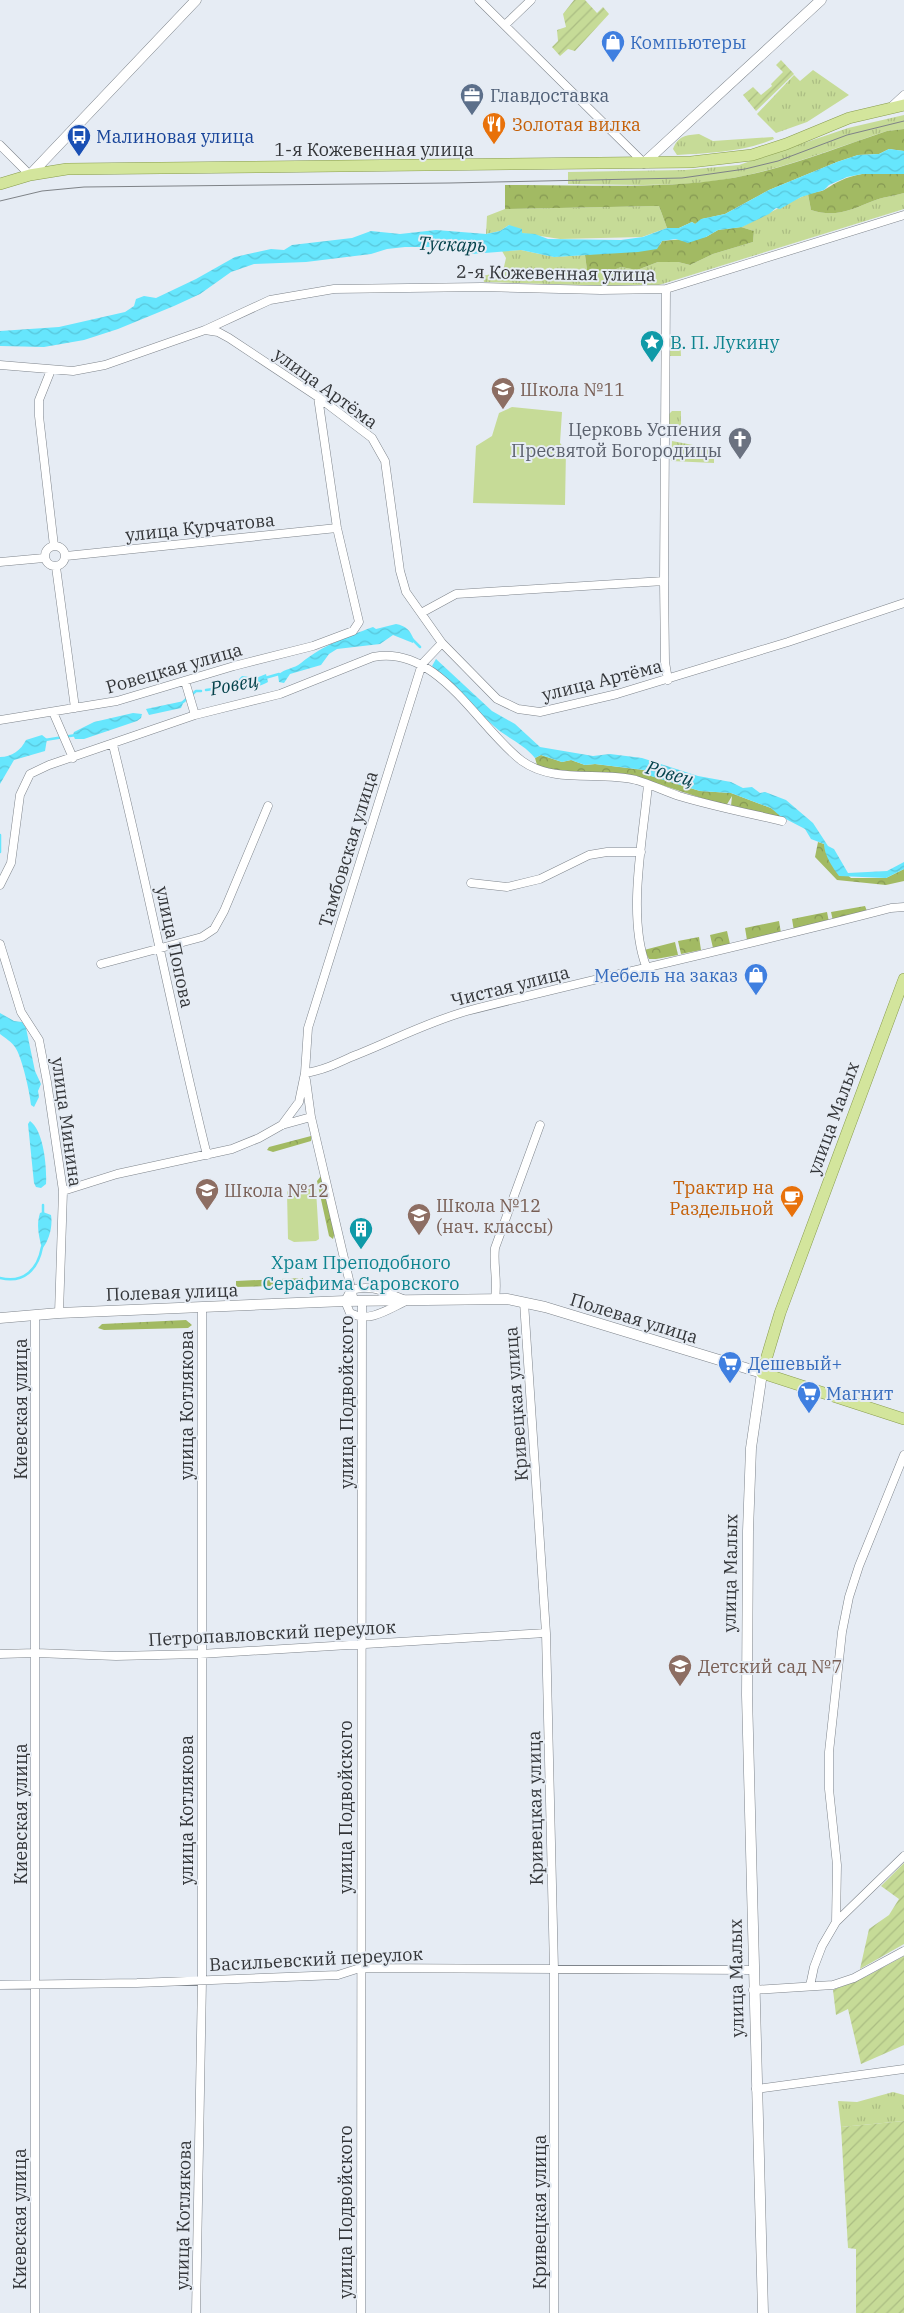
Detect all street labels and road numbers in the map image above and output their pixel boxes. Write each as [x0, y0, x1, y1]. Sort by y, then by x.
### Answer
street label: 1-я Кожевенная улица [274, 138, 474, 161]
street label: 2-я Кожевенная улица [456, 260, 656, 286]
street label: улица Артёма [269, 343, 383, 434]
street label: улица Курчатова [124, 508, 276, 546]
street label: Ровецкая улица [103, 638, 245, 698]
street label: улица Артёма [539, 654, 665, 706]
street label: Тамбовская улица [313, 768, 383, 930]
street label: улица Попова [151, 884, 199, 1010]
street label: Чистая улица [448, 960, 572, 1012]
street label: улица Минина [47, 1056, 87, 1188]
street label: улица Малых [802, 1058, 864, 1178]
street label: Полевая улица [105, 1278, 239, 1306]
street label: Полевая улица [567, 1288, 701, 1348]
street label: улица Подвойского [335, 1315, 358, 1489]
street label: Кривецкая улица [499, 1326, 533, 1482]
street label: улица Котлякова [175, 1330, 198, 1480]
street label: Киевская улица [9, 1338, 32, 1480]
street label: улица Малых [717, 1513, 743, 1633]
street label: Петропавловский переулок [148, 1615, 397, 1651]
street label: улица Подвойского [334, 1720, 357, 1894]
street label: Кривецкая улица [522, 1730, 548, 1886]
street label: улица Котлякова [175, 1735, 198, 1885]
street label: Киевская улица [9, 1743, 32, 1885]
street label: улица Малых [723, 1918, 749, 2038]
street label: Васильевский переулок [209, 1942, 424, 1976]
street label: улица Подвойского [334, 2125, 357, 2299]
street label: Кривецкая улица [528, 2134, 551, 2289]
street label: улица Котлякова [170, 2140, 196, 2290]
street label: Киевская улица [8, 2148, 31, 2290]

